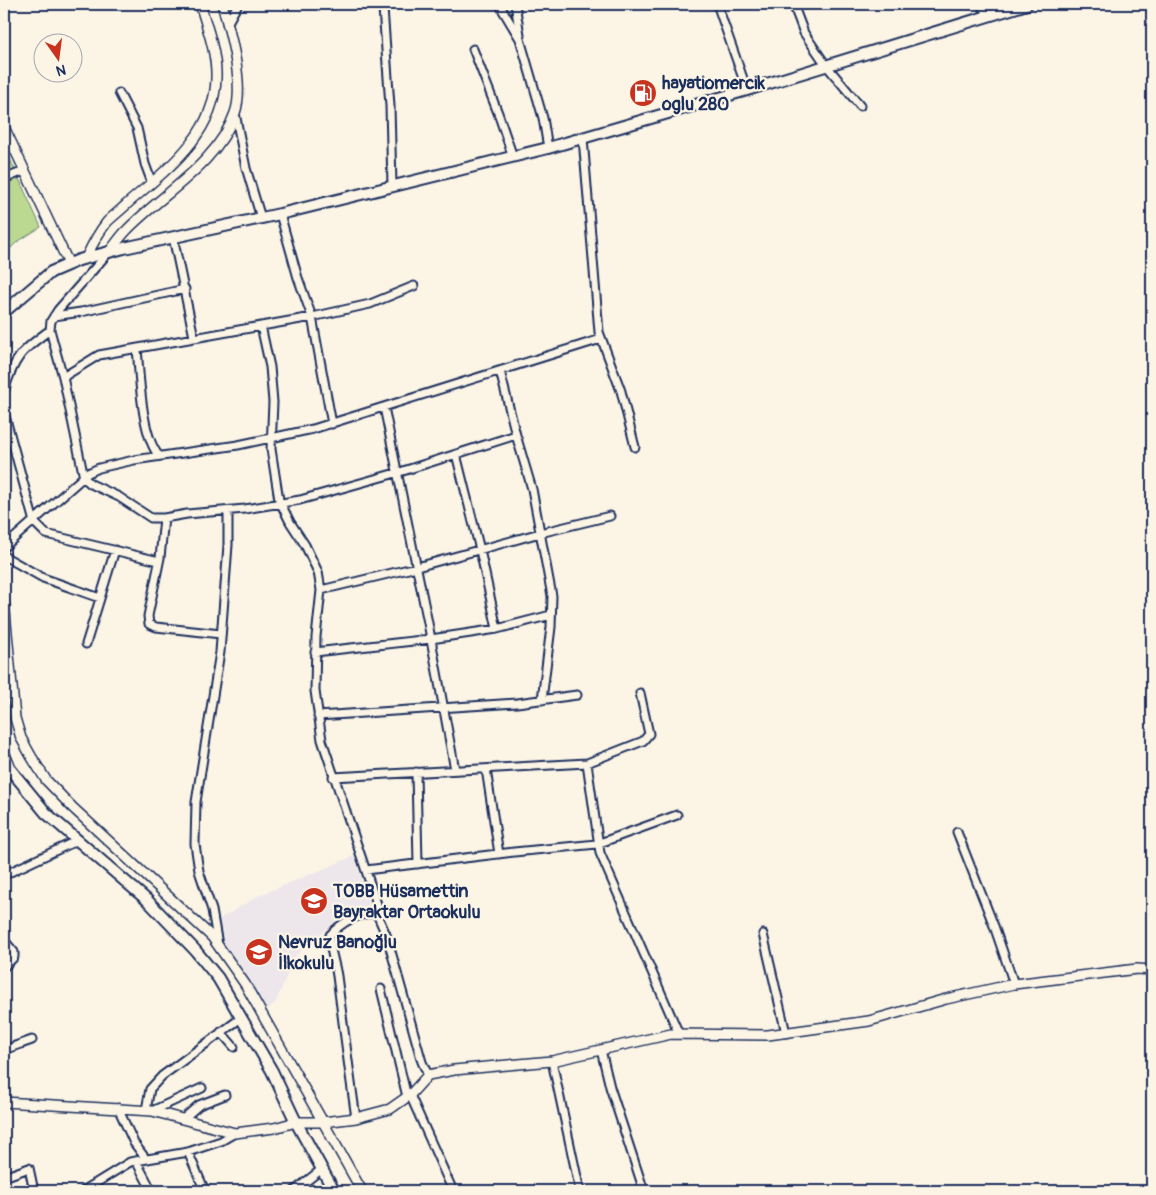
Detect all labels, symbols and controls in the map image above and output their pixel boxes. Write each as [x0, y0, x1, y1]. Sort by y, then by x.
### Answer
north arrow [32, 32, 82, 82]
text: N [54, 61, 68, 80]
place label: hayatiomercik oglu 280 [661, 72, 766, 116]
fuel station icon: hayatiomercik oglu 280 [628, 78, 658, 108]
place label: TOBB Hüsamettin Bayraktar Ortaokulu [332, 880, 481, 924]
school or university icon: TOBB Hüsamettin Bayraktar Ortaokulu [299, 886, 329, 916]
place label: Nevruz Banoğlu İlkokulu [278, 931, 397, 975]
school or university icon: Nevruz Banoğlu İlkokulu [244, 937, 274, 967]

